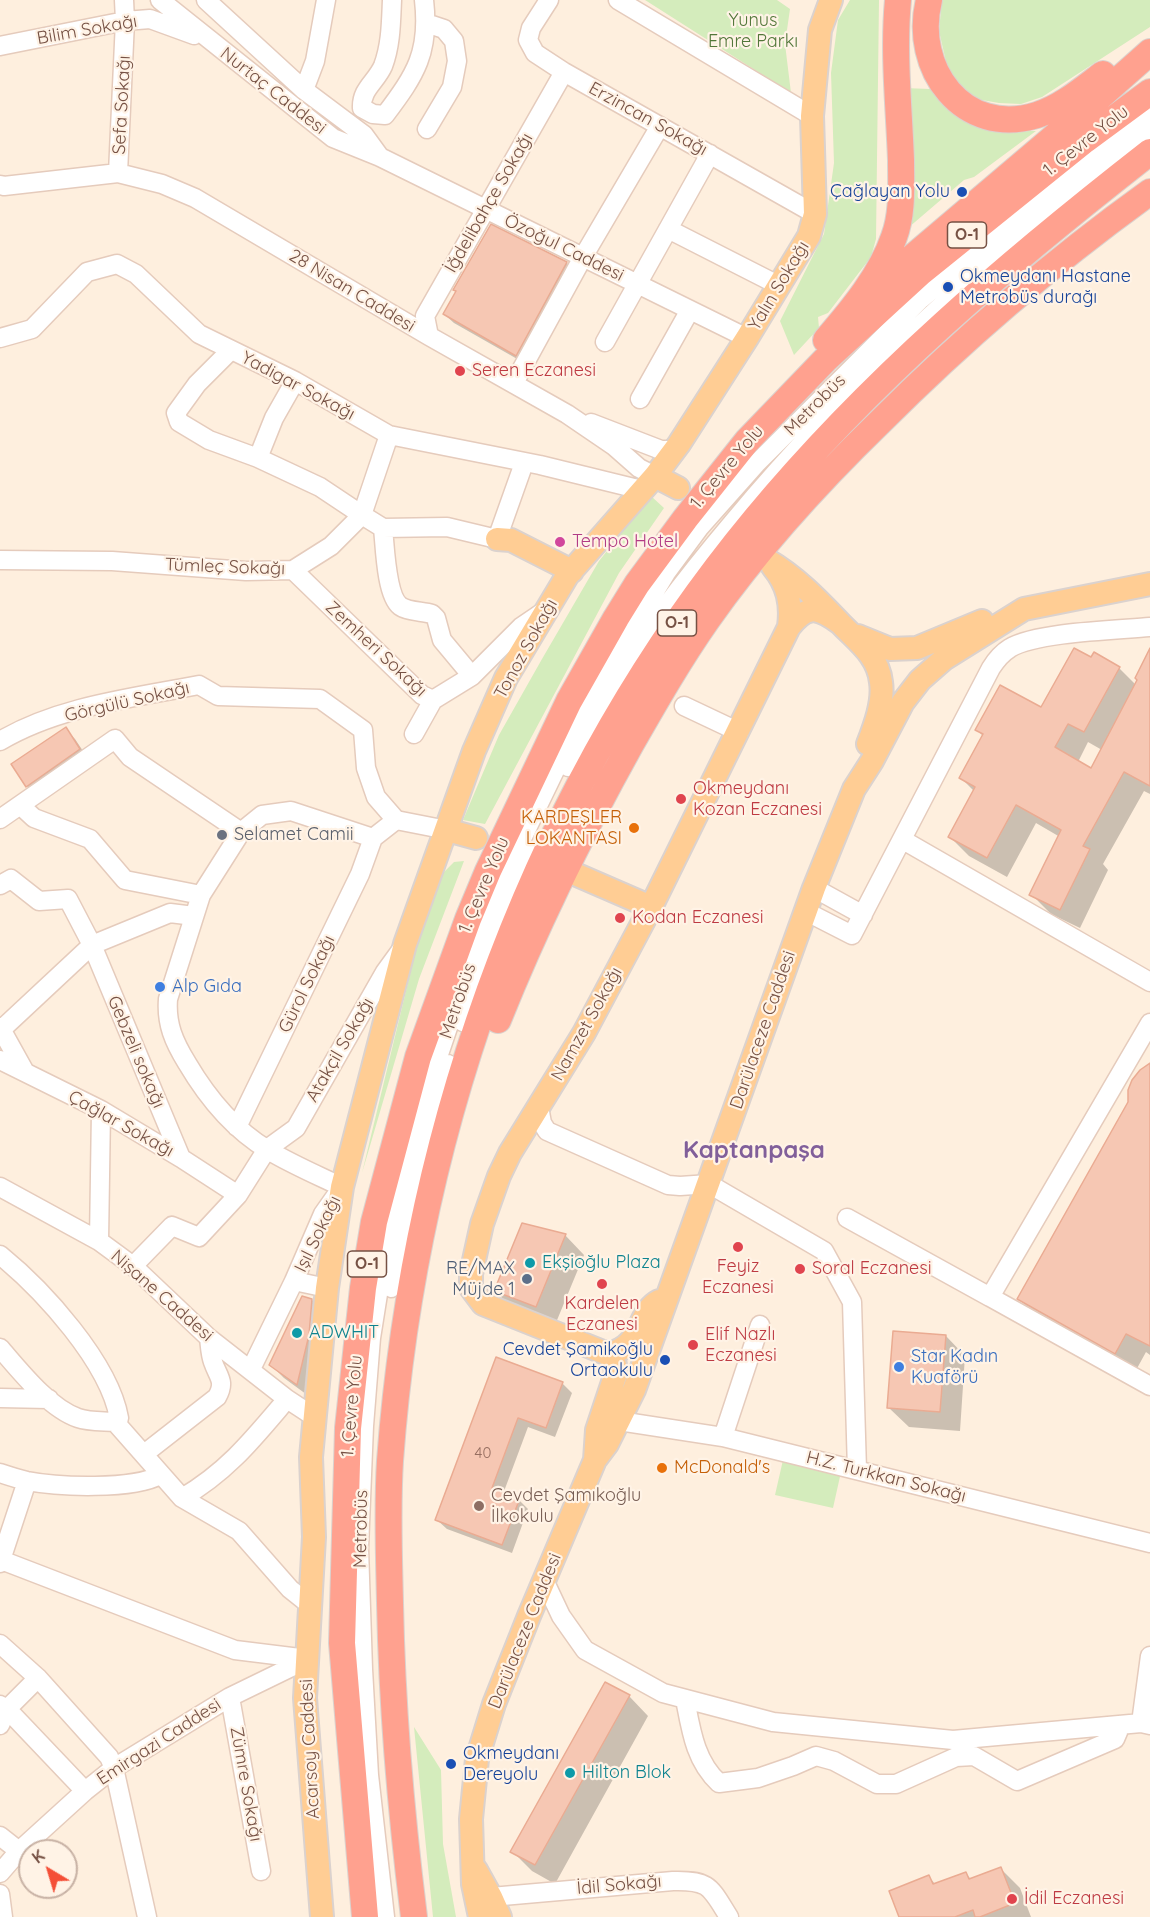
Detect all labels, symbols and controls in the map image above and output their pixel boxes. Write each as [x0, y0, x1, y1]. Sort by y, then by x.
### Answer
park label: Yunus Emre Parkı [708, 10, 798, 52]
street label: Bilim Sokağı [35, 11, 139, 49]
street label: Nurtaç Caddesi [216, 43, 330, 139]
street label: Sefa Sokağı [109, 55, 135, 155]
street label: Erzincan Sokağı [585, 78, 711, 160]
street label: 1. Çevre Yolu [1039, 101, 1133, 181]
street label: İğdelibahçe Sokağı [440, 129, 538, 277]
place label: Çağlayan Yolu [830, 181, 950, 203]
marker: Çağlayan Yolu [955, 185, 969, 199]
street label: Özoğul Caddesi [501, 210, 627, 286]
road number: O-1 [948, 222, 986, 248]
street label: Yalın Sokağı [744, 237, 814, 335]
street label: 28 Nisan Caddesi [285, 245, 419, 337]
place label: Okmeydanı Hastane Metrobüs durağı [960, 266, 1131, 308]
marker: Okmeydanı Hastane Metrobüs durağı [941, 280, 955, 294]
street label: Yadigar Sokağı [237, 347, 359, 425]
place label: Seren Eczanesi [472, 360, 596, 382]
marker: Seren Eczanesi [453, 364, 467, 378]
street label: Metrobüs [780, 370, 850, 440]
street label: 1. Çevre Yolu [686, 421, 768, 513]
place label: Tempo Hotel [572, 531, 678, 553]
marker: Tempo Hotel [553, 535, 567, 549]
street label: Tümleç Sokağı [165, 554, 285, 580]
street label: Tonoz Sokağı [490, 595, 562, 703]
street label: Zemheri Sokağı [321, 597, 431, 701]
road number: O-1 [658, 610, 696, 636]
street label: Görgülü Sokağı [63, 677, 191, 727]
place label: Okmeydanı Kozan Eczanesi [693, 778, 822, 820]
marker: Okmeydanı Kozan Eczanesi [674, 792, 688, 806]
place label: KARDEŞLER LOKANTASI [521, 807, 622, 850]
marker: KARDEŞLER LOKANTASI [627, 821, 641, 835]
place label: Selamet Camii [234, 824, 354, 846]
marker: Selamet Camii [215, 828, 229, 842]
street label: 1. Çevre Yolu [454, 834, 514, 936]
place label: Kodan Eczanesi [632, 907, 764, 929]
marker: Kodan Eczanesi [613, 911, 627, 925]
street label: Gürol Sokağı [274, 932, 340, 1036]
street label: Darülaceze Caddesi [726, 948, 800, 1112]
street label: Metrobüs [435, 961, 481, 1041]
street label: Namzet Sokağı [547, 963, 627, 1085]
place label: Alp Gıda [172, 976, 242, 998]
marker: Alp Gıda [153, 980, 167, 994]
street label: Gebzeli sokağı [103, 993, 169, 1111]
street label: Atakçil Sokağı [301, 994, 379, 1106]
street label: Çağlar Sokağı [64, 1086, 178, 1162]
district label: Kaptanpaşa [683, 1137, 825, 1165]
street label: Işıl Sokağı [290, 1192, 346, 1276]
marker: Feyiz Eczanesi [731, 1240, 745, 1254]
street label: Nişane Caddesi [106, 1246, 218, 1346]
road number: O-1 [348, 1251, 386, 1277]
place label: Ekşioğlu Plaza [542, 1252, 661, 1274]
marker: Ekşioğlu Plaza [523, 1256, 537, 1270]
place label: Feyiz Eczanesi [702, 1256, 774, 1298]
place label: RE/MAX Müjde 1 [446, 1258, 515, 1300]
place label: Soral Eczanesi [812, 1258, 932, 1280]
marker: Soral Eczanesi [793, 1262, 807, 1276]
marker: RE/MAX Müjde 1 [520, 1272, 534, 1286]
marker: Kardelen Eczanesi [595, 1277, 609, 1291]
place label: Kardelen Eczanesi [564, 1293, 640, 1336]
place label: ADWHIT [309, 1322, 379, 1344]
place label: Elif Nazlı Eczanesi [705, 1324, 777, 1366]
marker: ADWHIT [290, 1326, 304, 1340]
marker: Elif Nazlı Eczanesi [686, 1338, 700, 1352]
place label: Cevdet Şamikoğlu Ortaokulu [503, 1339, 653, 1382]
place label: Star Kadın Kuaförü [911, 1346, 998, 1388]
marker: Cevdet Şamikoğlu Ortaokulu [658, 1353, 672, 1367]
street label: 1. Çevre Yolu [337, 1354, 367, 1458]
marker: Star Kadın Kuaförü [892, 1360, 906, 1374]
house number: 40 [475, 1444, 491, 1462]
street label: H.Z. Turkkan Sokağı [804, 1447, 968, 1507]
place label: McDonald's [674, 1457, 770, 1479]
marker: McDonald's [655, 1461, 669, 1475]
place label: Cevdet Şamıkoğlu İlkokulu [491, 1485, 641, 1528]
street label: Metrobüs [350, 1490, 372, 1568]
marker: Cevdet Şamıkoğlu İlkokulu [472, 1499, 486, 1513]
street label: Darülaceze Caddesi [484, 1550, 566, 1712]
street label: Acarsoy Caddesi [296, 1678, 324, 1820]
street label: Emirgazi Caddesi [93, 1694, 225, 1790]
street label: Zümre Sokağı [225, 1725, 267, 1843]
place label: Okmeydanı Dereyolu [463, 1743, 559, 1786]
marker: Okmeydanı Dereyolu [444, 1757, 458, 1771]
place label: Hilton Blok [582, 1762, 671, 1784]
marker: Hilton Blok [563, 1766, 577, 1780]
north arrow [18, 1839, 78, 1899]
text: K [28, 1845, 48, 1868]
street label: İdil Sokağı [576, 1871, 662, 1899]
place label: İdil Eczanesi [1024, 1888, 1124, 1910]
marker: İdil Eczanesi [1005, 1892, 1019, 1906]

